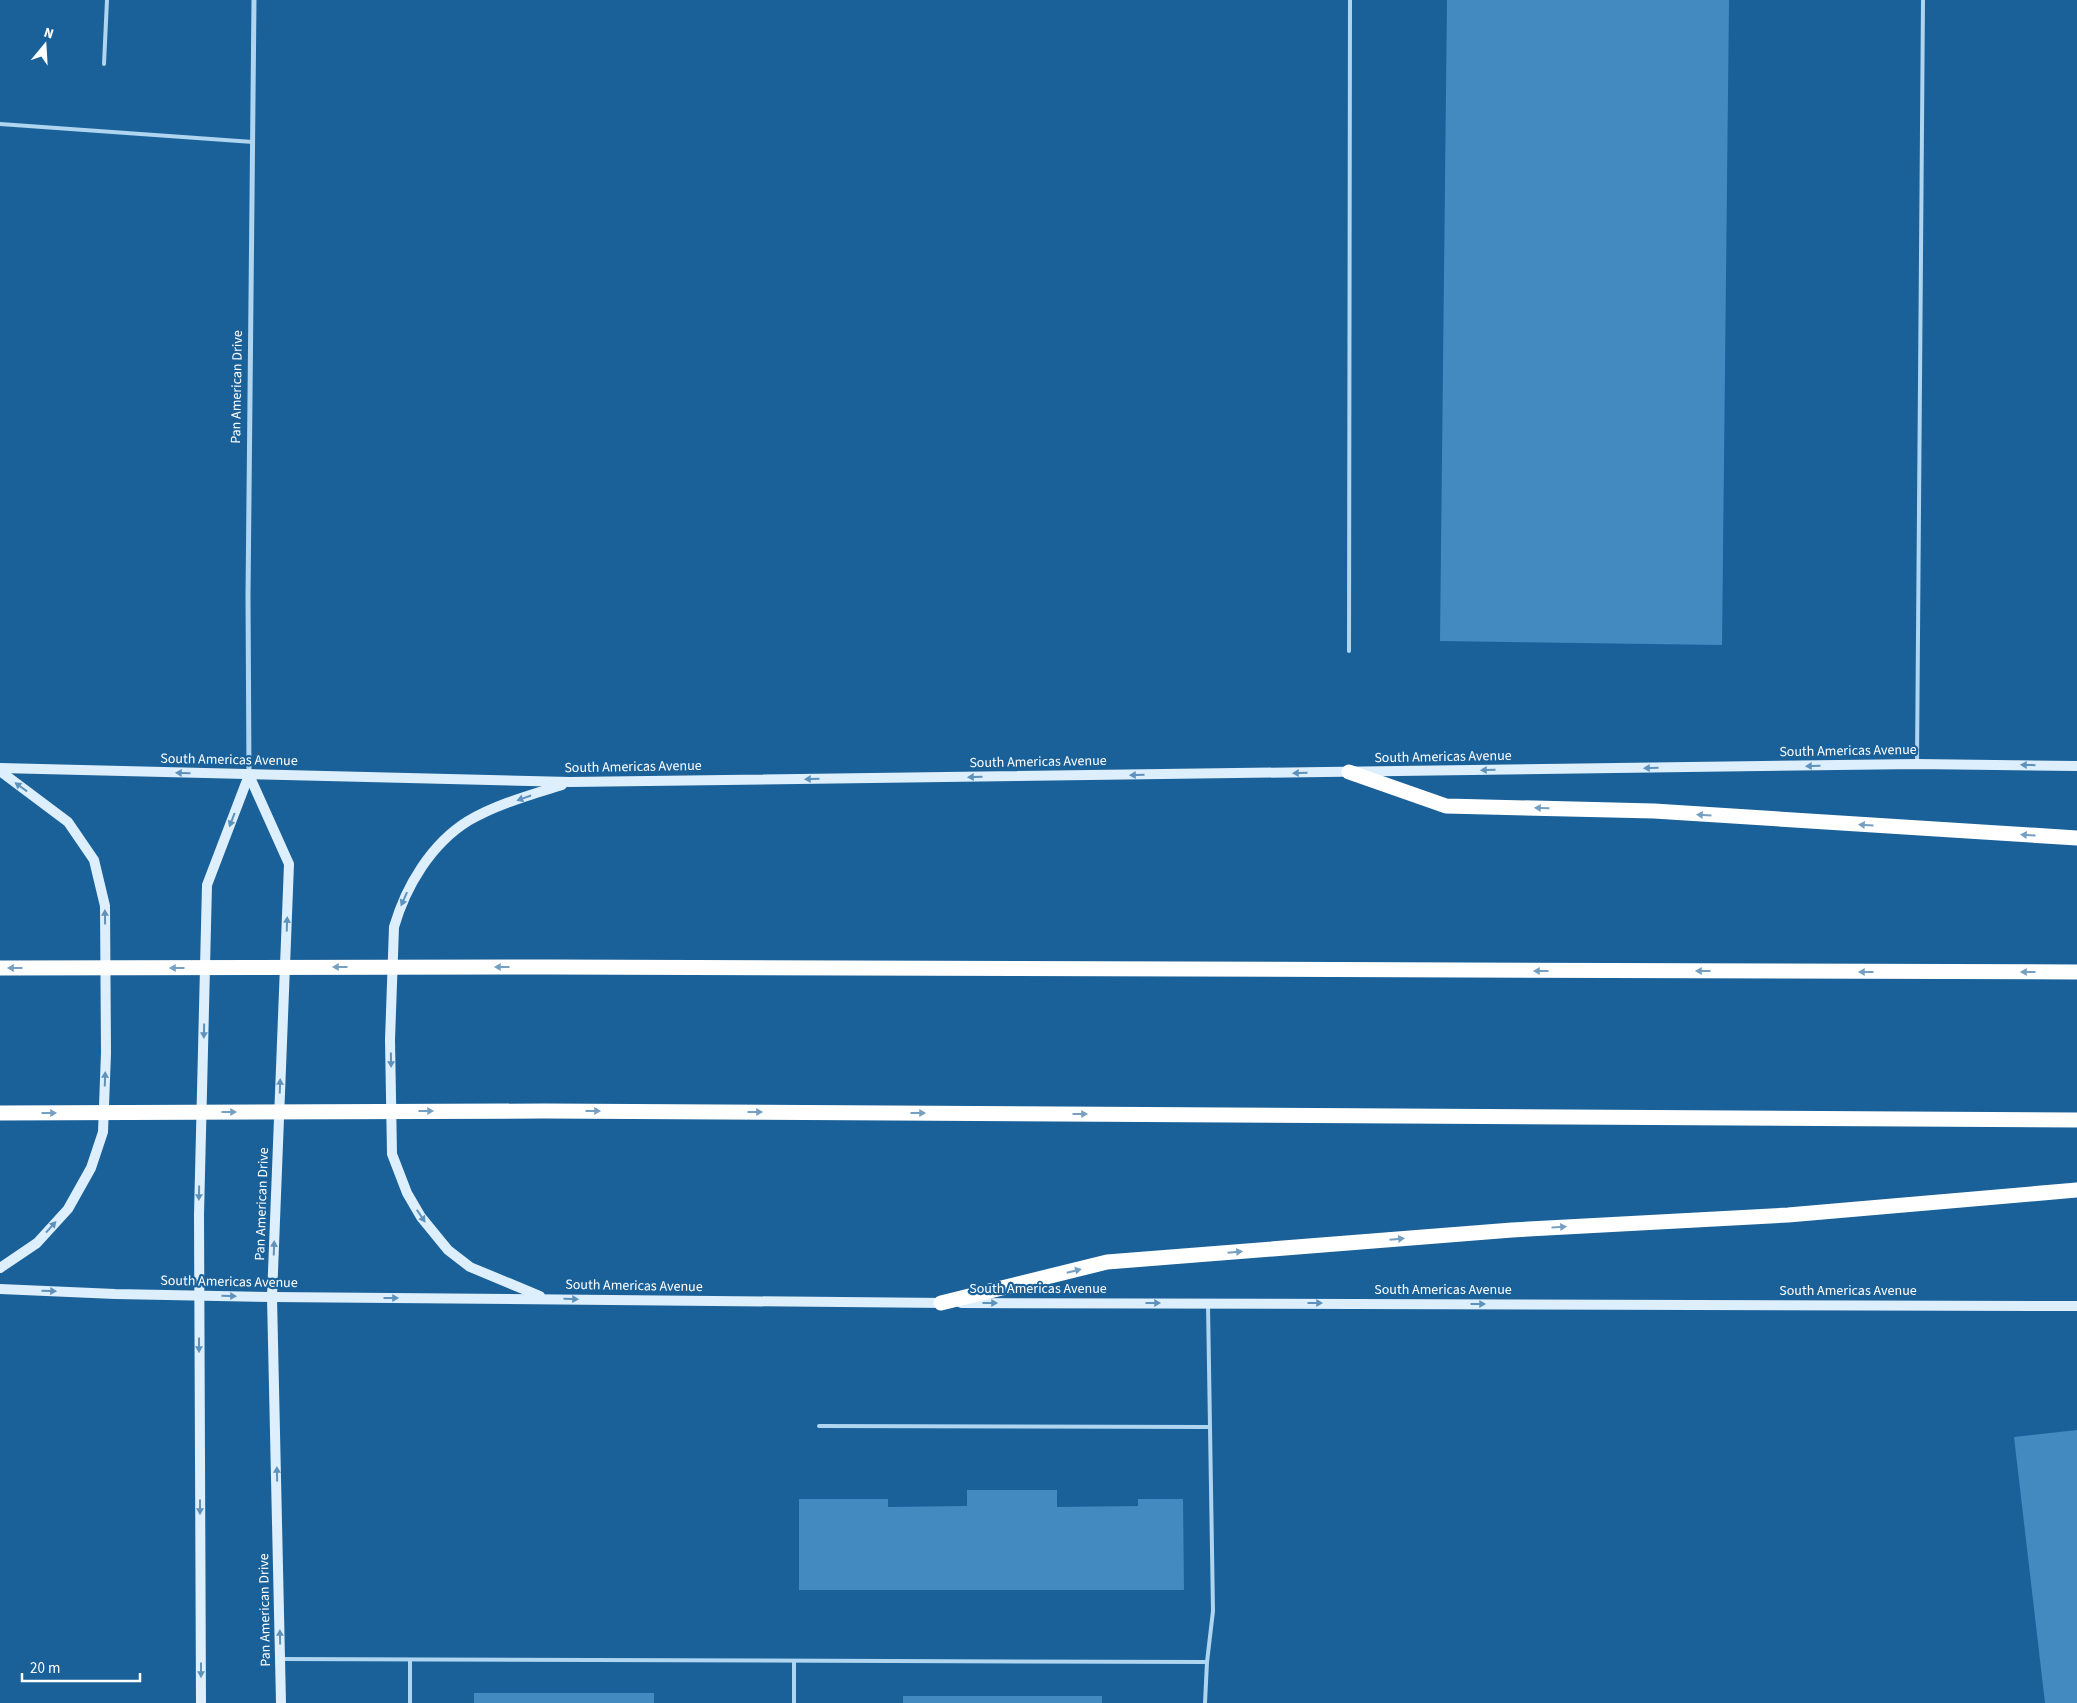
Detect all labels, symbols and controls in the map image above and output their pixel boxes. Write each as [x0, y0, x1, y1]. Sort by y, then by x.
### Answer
north arrow [20, 20, 70, 70]
text: N [41, 23, 56, 45]
street label: Pan American Drive [226, 330, 248, 444]
street label: South Americas Avenue [1779, 740, 1917, 762]
street label: South Americas Avenue [1374, 746, 1512, 768]
street label: South Americas Avenue [160, 749, 298, 771]
street label: South Americas Avenue [969, 751, 1107, 773]
street label: South Americas Avenue [564, 756, 702, 778]
one-way arrow [2020, 761, 2036, 769]
one-way arrow [1805, 762, 1821, 770]
one-way arrow [1643, 764, 1659, 772]
one-way arrow [1480, 766, 1496, 774]
one-way arrow [175, 769, 191, 777]
one-way arrow [1292, 769, 1308, 777]
one-way arrow [1129, 771, 1145, 779]
one-way arrow [967, 773, 983, 781]
one-way arrow [804, 775, 820, 783]
one-way arrow [15, 782, 28, 792]
one-way arrow [516, 794, 531, 802]
one-way arrow [1533, 804, 1549, 812]
one-way arrow [1696, 810, 1712, 818]
one-way arrow [228, 813, 235, 828]
one-way arrow [1858, 821, 1874, 829]
one-way arrow [2020, 831, 2036, 839]
one-way arrow [400, 892, 408, 906]
one-way arrow [101, 908, 109, 924]
one-way arrow [283, 915, 291, 931]
one-way arrow [331, 963, 347, 971]
one-way arrow [494, 963, 510, 971]
one-way arrow [6, 964, 22, 972]
one-way arrow [169, 964, 185, 972]
one-way arrow [1533, 967, 1549, 975]
one-way arrow [1695, 967, 1711, 975]
one-way arrow [1858, 968, 1874, 976]
one-way arrow [2020, 968, 2036, 976]
one-way arrow [199, 1023, 207, 1039]
one-way arrow [387, 1052, 395, 1068]
one-way arrow [101, 1071, 109, 1087]
one-way arrow [277, 1078, 285, 1094]
one-way arrow [418, 1107, 434, 1115]
one-way arrow [585, 1107, 601, 1115]
one-way arrow [221, 1108, 237, 1116]
one-way arrow [748, 1108, 764, 1116]
one-way arrow [41, 1109, 57, 1117]
one-way arrow [910, 1109, 926, 1117]
one-way arrow [1073, 1110, 1089, 1118]
street label: Pan American Drive [250, 1147, 274, 1261]
one-way arrow [195, 1186, 203, 1202]
one-way arrow [416, 1209, 426, 1222]
one-way arrow [46, 1221, 57, 1234]
one-way arrow [1551, 1223, 1567, 1231]
one-way arrow [1389, 1235, 1405, 1243]
one-way arrow [270, 1240, 278, 1256]
one-way arrow [1227, 1248, 1243, 1256]
one-way arrow [1066, 1266, 1081, 1274]
street label: South Americas Avenue [160, 1271, 298, 1293]
street label: South Americas Avenue [565, 1275, 703, 1297]
street label: South Americas Avenue [969, 1279, 1107, 1299]
street label: South Americas Avenue [1374, 1280, 1512, 1300]
street label: South Americas Avenue [1779, 1281, 1917, 1301]
one-way arrow [41, 1288, 57, 1296]
one-way arrow [221, 1293, 237, 1301]
one-way arrow [383, 1294, 399, 1302]
one-way arrow [563, 1295, 579, 1303]
one-way arrow [982, 1299, 998, 1307]
one-way arrow [1145, 1299, 1161, 1307]
one-way arrow [1307, 1299, 1323, 1307]
one-way arrow [1470, 1300, 1486, 1308]
one-way arrow [195, 1337, 203, 1353]
one-way arrow [272, 1466, 280, 1482]
one-way arrow [196, 1499, 204, 1515]
street label: Pan American Drive [254, 1553, 276, 1667]
one-way arrow [276, 1629, 284, 1645]
scale bar [22, 1650, 140, 1682]
text: 20 m [30, 1658, 60, 1679]
one-way arrow [197, 1662, 205, 1678]

